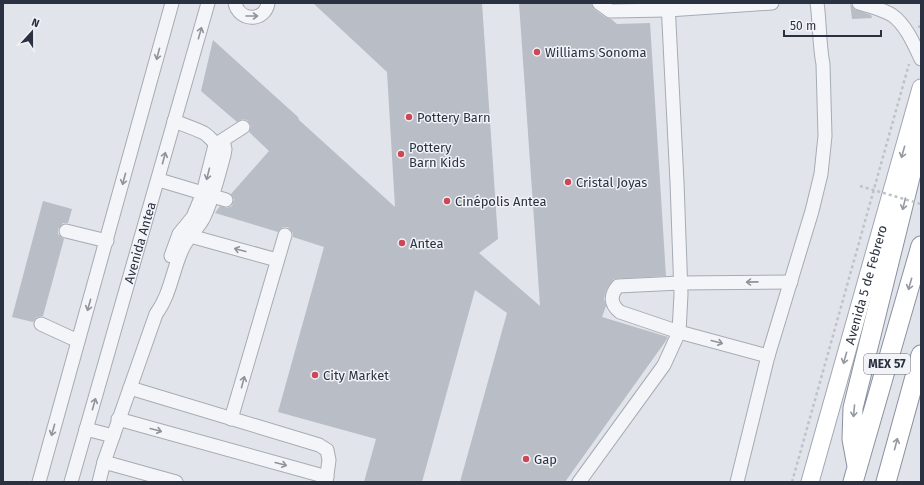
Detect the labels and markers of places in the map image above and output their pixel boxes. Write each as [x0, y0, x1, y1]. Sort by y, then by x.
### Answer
place label: Williams Sonoma [545, 45, 647, 60]
marker: Williams Sonoma [532, 47, 542, 57]
place label: Pottery Barn [417, 110, 491, 125]
marker: Pottery Barn [404, 112, 414, 122]
place label: Pottery Barn Kids [409, 140, 465, 170]
marker: Pottery Barn Kids [396, 149, 406, 159]
place label: Cristal Joyas [576, 175, 647, 190]
marker: Cristal Joyas [563, 177, 573, 187]
place label: Cinépolis Antea [455, 194, 547, 209]
marker: Cinépolis Antea [442, 196, 452, 206]
place label: Antea [410, 236, 444, 251]
marker: Antea [397, 238, 407, 248]
place label: City Market [323, 368, 389, 383]
marker: City Market [310, 370, 320, 380]
place label: Gap [534, 452, 557, 467]
marker: Gap [521, 454, 531, 464]

